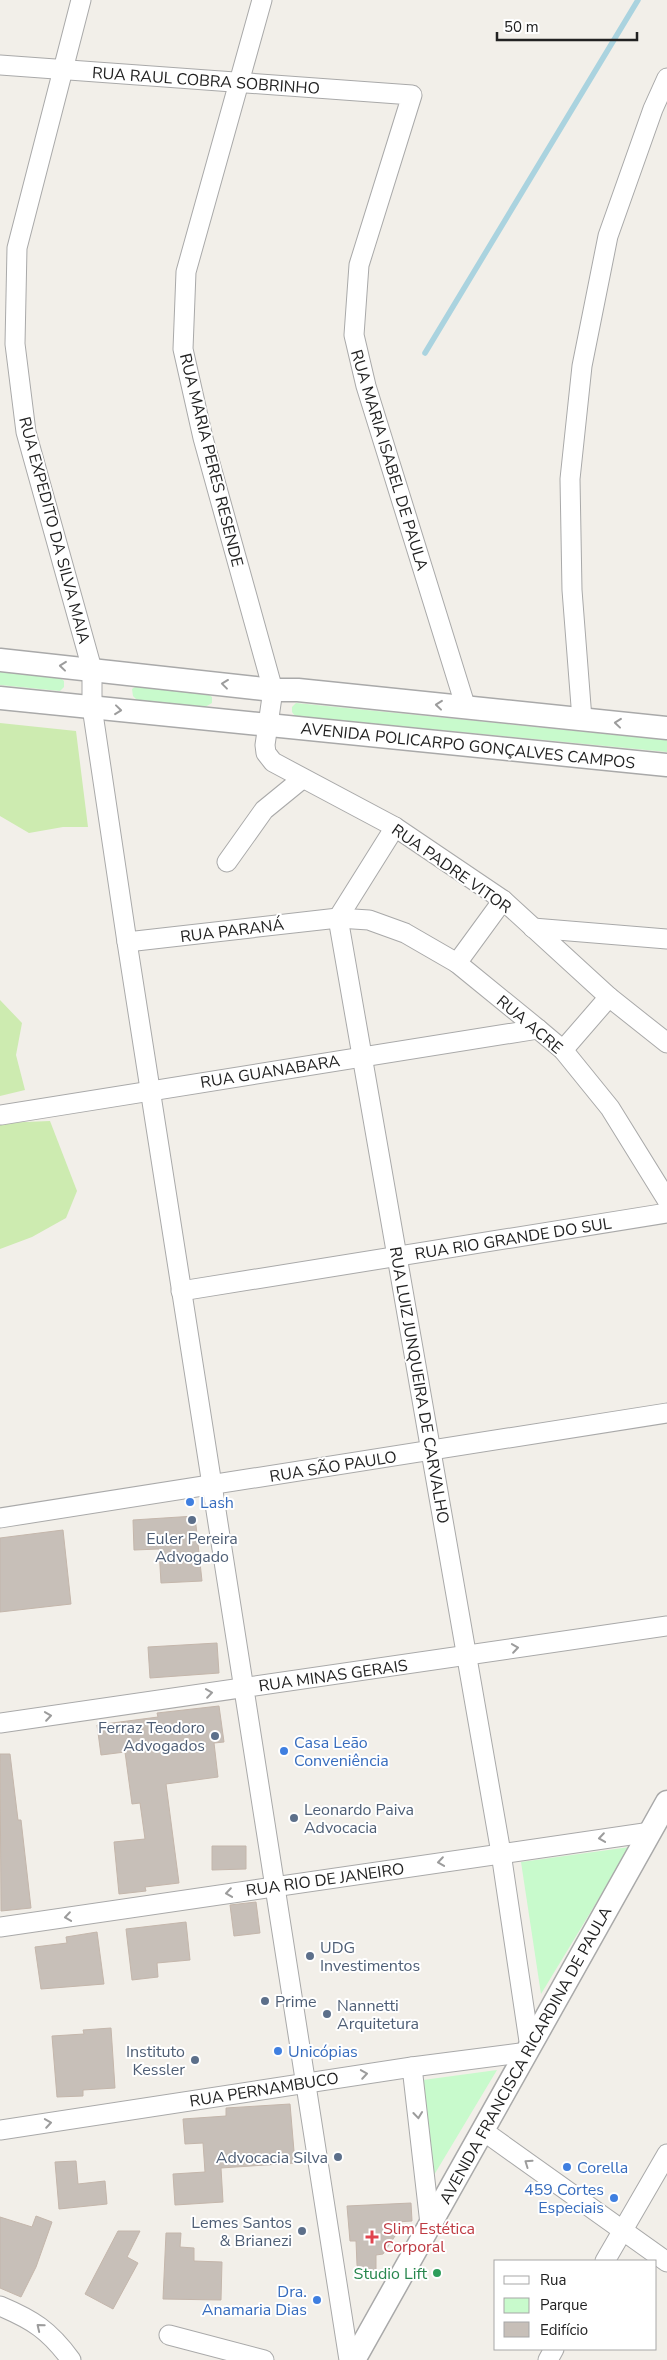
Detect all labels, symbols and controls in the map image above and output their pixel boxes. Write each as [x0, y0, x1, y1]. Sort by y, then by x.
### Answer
scale bar [497, 10, 637, 42]
text: 50 m [504, 17, 539, 37]
street label: RUA RAUL COBRA SOBRINHO [91, 62, 321, 100]
street label: RUA MARIA ISABEL DE PAULA [345, 347, 433, 574]
street label: RUA MARIA PERES RESENDE [174, 351, 248, 569]
street label: RUA EXPEDITO DA SILVA MAIA [13, 414, 95, 646]
one-way arrow [59, 661, 67, 672]
one-way arrow [220, 679, 228, 690]
one-way arrow [435, 700, 443, 711]
one-way arrow [114, 704, 122, 715]
street label: AVENIDA POLICARPO GONÇALVES CAMPOS [300, 717, 636, 775]
one-way arrow [614, 718, 622, 729]
street label: RUA PADRE VITOR [387, 819, 516, 919]
street label: RUA PARANÁ [179, 914, 286, 948]
street label: RUA ACRE [492, 991, 567, 1059]
street label: RUA GUANABARA [199, 1050, 342, 1094]
street label: RUA RIO GRANDE DO SUL [413, 1213, 613, 1265]
street label: RUA LUIZ JUNQUEIRA DE CARVALHO [384, 1245, 454, 1525]
street label: RUA SÃO PAULO [268, 1446, 398, 1488]
place label: Lash [200, 1492, 234, 1514]
marker: Lash [184, 1496, 196, 1508]
marker: Euler Pereira Advogado [186, 1514, 198, 1526]
place label: Euler Pereira Advogado [146, 1528, 238, 1568]
one-way arrow [511, 1644, 519, 1654]
street label: RUA MINAS GERAIS [257, 1655, 409, 1697]
one-way arrow [205, 1688, 213, 1698]
one-way arrow [45, 1711, 53, 1722]
place label: Ferraz Teodoro Advogados [98, 1717, 205, 1757]
marker: Ferraz Teodoro Advogados [209, 1730, 221, 1742]
place label: Casa Leão Conveniência [294, 1732, 389, 1772]
marker: Casa Leão Conveniência [278, 1745, 290, 1757]
place label: Leonardo Paiva Advocacia [304, 1799, 414, 1839]
marker: Leonardo Paiva Advocacia [288, 1812, 300, 1824]
one-way arrow [598, 1833, 607, 1843]
one-way arrow [437, 1856, 445, 1867]
street label: RUA RIO DE JANEIRO [245, 1858, 406, 1902]
one-way arrow [224, 1887, 232, 1898]
street label: AVENIDA FRANCISCA RICARDINA DE PAULA [435, 1902, 617, 2208]
one-way arrow [64, 1911, 72, 1921]
place label: UDG Investimentos [320, 1937, 420, 1977]
marker: UDG Investimentos [304, 1950, 316, 1962]
place label: Prime [275, 1991, 317, 2013]
marker: Prime [259, 1995, 271, 2007]
place label: Nannetti Arquitetura [337, 1995, 419, 2035]
marker: Nannetti Arquitetura [321, 2008, 333, 2020]
place label: Instituto Kessler [126, 2041, 185, 2081]
place label: Unicópias [288, 2041, 358, 2063]
marker: Unicópias [272, 2045, 284, 2057]
marker: Instituto Kessler [189, 2054, 201, 2066]
street label: RUA PERNAMBUCO [188, 2067, 340, 2113]
one-way arrow [361, 2069, 369, 2080]
one-way arrow [412, 2111, 423, 2119]
one-way arrow [44, 2118, 53, 2128]
place label: Advocacia Silva [216, 2147, 328, 2169]
marker: Advocacia Silva [332, 2151, 344, 2163]
place label: Corella [577, 2157, 628, 2179]
one-way arrow [524, 2160, 534, 2169]
marker: Corella [561, 2161, 573, 2173]
place label: 459 Cortes Especiais [524, 2179, 604, 2219]
marker: 459 Cortes Especiais [608, 2192, 620, 2204]
place label: Lemes Santos & Brianezi [191, 2212, 292, 2252]
place label: Slim Estética Corporal [383, 2218, 475, 2258]
marker: Lemes Santos & Brianezi [296, 2225, 308, 2237]
marker: Slim Estética Corporal [365, 2230, 379, 2244]
legend [494, 2260, 657, 2350]
place label: Studio Lift [354, 2263, 427, 2285]
marker: Studio Lift [431, 2267, 443, 2279]
text: Rua [540, 2270, 566, 2290]
place label: Dra. Anamaria Dias [202, 2281, 307, 2321]
marker: Dra. Anamaria Dias [311, 2294, 323, 2306]
text: Parque [540, 2295, 588, 2315]
text: Edifício [540, 2320, 588, 2340]
one-way arrow [36, 2324, 46, 2333]

